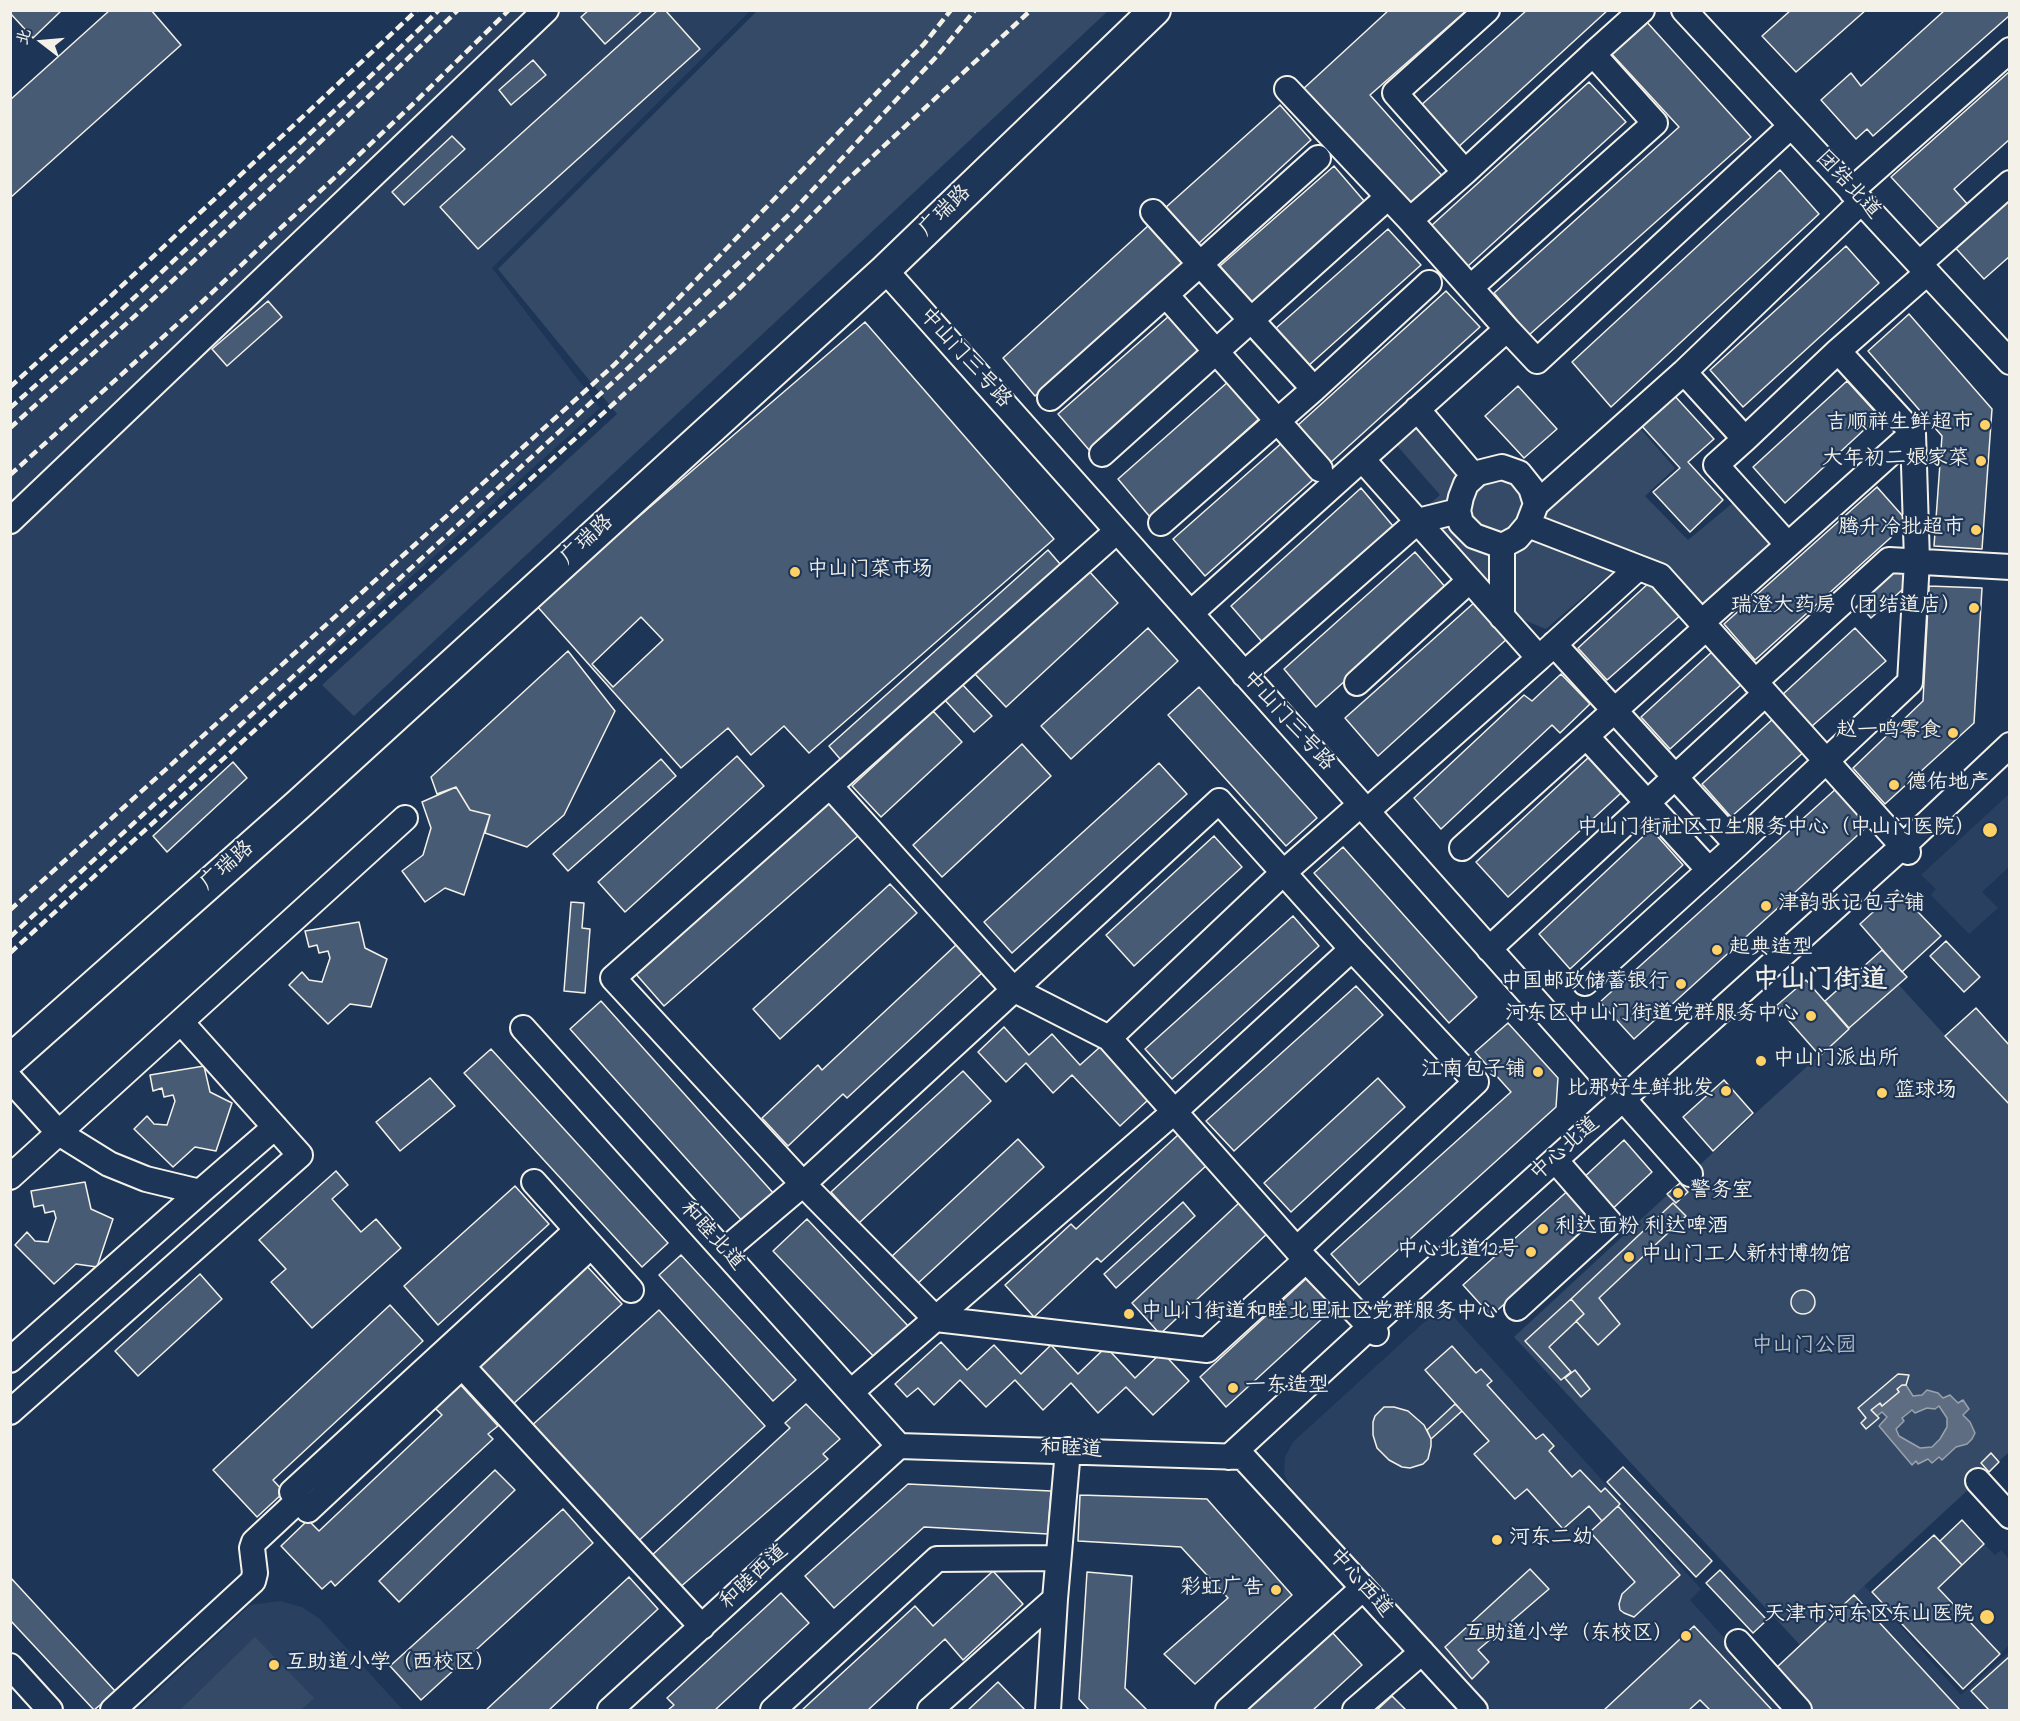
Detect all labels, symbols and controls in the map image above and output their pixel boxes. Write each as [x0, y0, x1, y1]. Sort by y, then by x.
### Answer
north arrow [12, 12, 72, 72]
text: 北 [11, 26, 38, 48]
street label: 团结北道 [1809, 147, 1885, 225]
street label: 广瑞路 [915, 181, 977, 243]
street label: 中山门三号路 [912, 304, 1016, 414]
place label: 吉顺祥生鲜超市 [1826, 412, 1973, 438]
marker: 吉顺祥生鲜超市 [1978, 418, 1992, 432]
place label: 大年初二娘家菜 [1822, 448, 1969, 474]
marker: 大年初二娘家菜 [1974, 454, 1988, 468]
street label: 广瑞路 [556, 511, 620, 571]
place label: 腾升冷批超市 [1838, 517, 1964, 543]
marker: 腾升冷批超市 [1969, 523, 1983, 537]
place label: 中山门菜市场 [807, 559, 933, 585]
marker: 中山门菜市场 [788, 565, 802, 579]
place label: 瑞澄大药房（团结道店） [1731, 595, 1962, 621]
marker: 瑞澄大药房（团结道店） [1967, 601, 1981, 615]
street label: 中山门三号路 [1235, 667, 1339, 777]
place label: 赵一鸣零食 [1836, 720, 1941, 746]
marker: 赵一鸣零食 [1946, 726, 1960, 740]
place label: 德佑地产 [1906, 772, 1990, 798]
marker: 德佑地产 [1887, 778, 1901, 792]
place label: 中山门街社区卫生服务中心（中山门医院） [1577, 817, 1976, 843]
marker: 中山门街社区卫生服务中心（中山门医院） [1981, 821, 1999, 839]
street label: 广瑞路 [196, 837, 260, 897]
place label: 津韵张记包子铺 [1778, 893, 1925, 919]
marker: 津韵张记包子铺 [1759, 899, 1773, 913]
place label: 起典造型 [1729, 937, 1813, 963]
marker: 起典造型 [1710, 943, 1724, 957]
district label: 中山门街道 [1753, 967, 1887, 999]
place label: 中国邮政储蓄银行 [1501, 971, 1669, 997]
marker: 中国邮政储蓄银行 [1674, 977, 1688, 991]
place label: 河东区中山门街道党群服务中心 [1505, 1003, 1799, 1029]
marker: 河东区中山门街道党群服务中心 [1804, 1009, 1818, 1023]
place label: 中山门派出所 [1773, 1048, 1899, 1074]
marker: 中山门派出所 [1754, 1054, 1768, 1068]
place label: 江南包子铺 [1421, 1059, 1526, 1085]
marker: 江南包子铺 [1531, 1065, 1545, 1079]
place label: 比那好生鲜批发 [1567, 1078, 1714, 1104]
place label: 篮球场 [1894, 1080, 1957, 1106]
marker: 比那好生鲜批发 [1719, 1084, 1733, 1098]
marker: 篮球场 [1875, 1086, 1889, 1100]
street label: 中心北道 [1526, 1113, 1606, 1187]
place label: 警务室 [1690, 1180, 1753, 1206]
marker: 警务室 [1671, 1186, 1685, 1200]
street label: 和睦北道 [674, 1197, 748, 1277]
place label: 利达面粉 利达啤酒 [1555, 1216, 1728, 1242]
marker: 利达面粉 利达啤酒 [1536, 1222, 1550, 1236]
place label: 中心北道12号 [1397, 1239, 1519, 1265]
place label: 中山门工人新村博物馆 [1641, 1244, 1851, 1270]
marker: 中心北道12号 [1524, 1245, 1538, 1259]
marker: 中山门工人新村博物馆 [1622, 1250, 1636, 1264]
place label: 中山门街道和睦北里社区党群服务中心 [1141, 1301, 1498, 1327]
marker: 中山门街道和睦北里社区党群服务中心 [1122, 1307, 1136, 1321]
park label: 中山门公园 [1752, 1335, 1856, 1361]
place label: 一东造型 [1245, 1375, 1329, 1401]
marker: 一东造型 [1226, 1381, 1240, 1395]
street label: 和睦道 [1039, 1437, 1103, 1465]
place label: 河东二幼 [1509, 1527, 1593, 1553]
marker: 河东二幼 [1490, 1533, 1504, 1547]
street label: 和睦西道 [716, 1540, 794, 1616]
street label: 中心西道 [1322, 1544, 1396, 1624]
place label: 彩虹广告 [1180, 1577, 1264, 1603]
marker: 彩虹广告 [1269, 1583, 1283, 1597]
place label: 天津市河东区东山医院 [1764, 1604, 1974, 1630]
marker: 天津市河东区东山医院 [1978, 1608, 1996, 1626]
place label: 互助道小学（东校区） [1464, 1623, 1674, 1649]
marker: 互助道小学（东校区） [1679, 1629, 1693, 1643]
place label: 互助道小学（西校区） [286, 1652, 496, 1678]
marker: 互助道小学（西校区） [267, 1658, 281, 1672]

